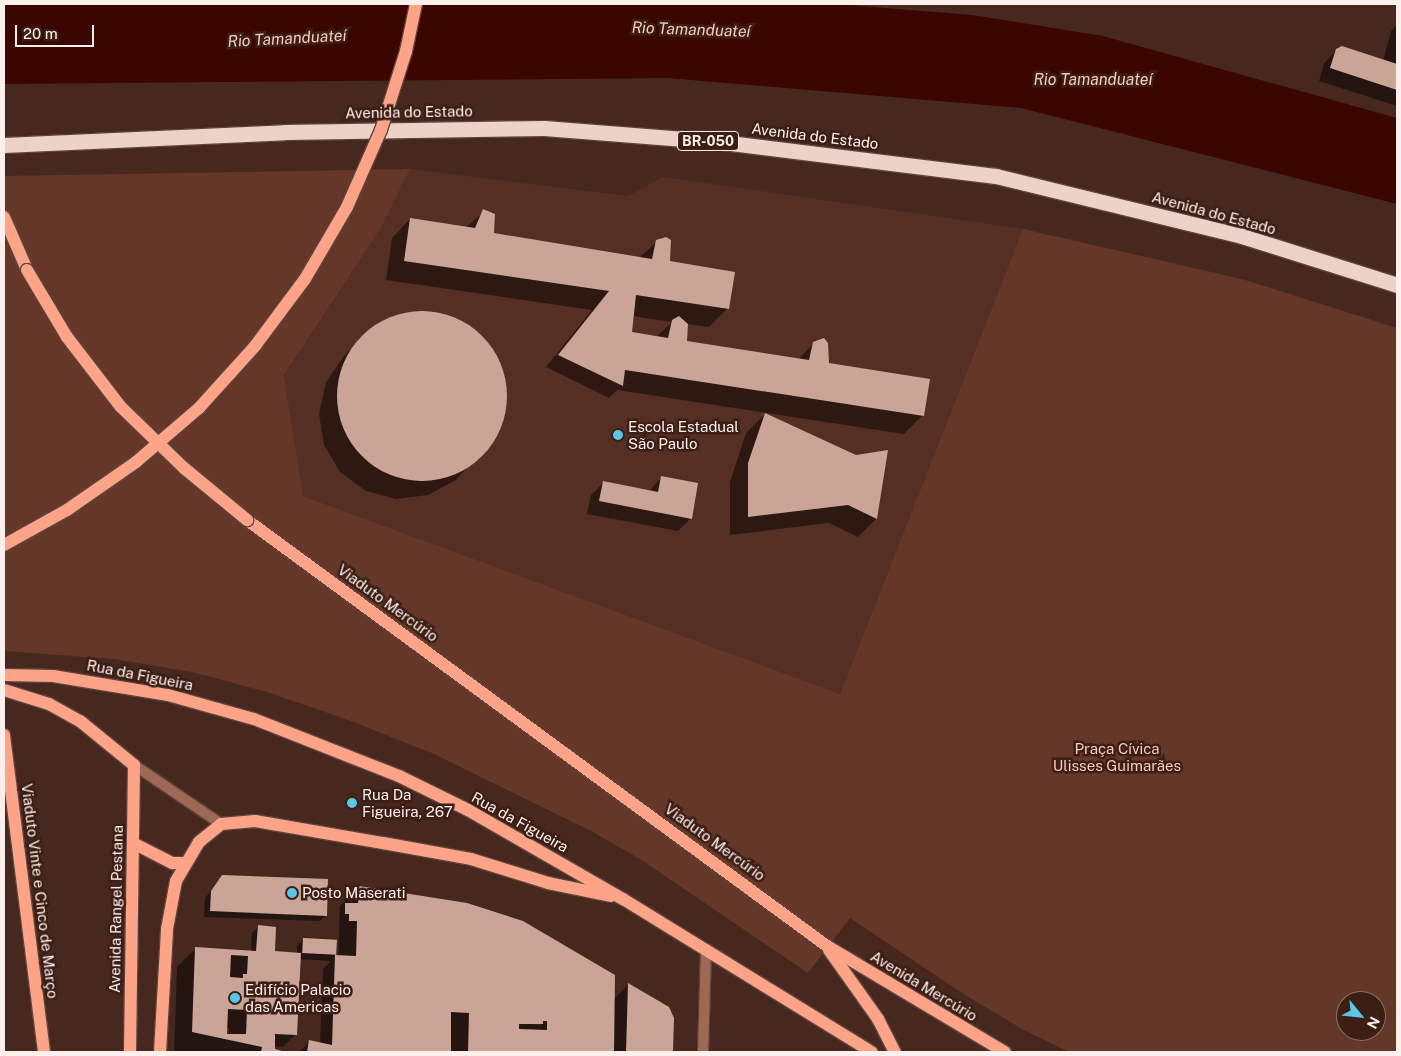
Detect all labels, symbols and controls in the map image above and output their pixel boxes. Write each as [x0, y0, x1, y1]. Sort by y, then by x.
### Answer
scale bar [18, 15, 96, 47]
water label: Rio Tamanduateí [631, 18, 751, 42]
text: 20 m [23, 25, 58, 42]
water label: Rio Tamanduateí [227, 26, 347, 52]
water label: Rio Tamanduateí [1033, 70, 1153, 90]
street label: Avenida do Estado [345, 102, 473, 122]
street label: Avenida do Estado [750, 119, 880, 153]
road number: BR-050 [677, 130, 739, 152]
street label: Avenida do Estado [1150, 188, 1278, 238]
place label: Escola Estadual São Paulo [628, 417, 739, 452]
marker: Escola Estadual São Paulo [612, 429, 624, 441]
street label: Viaduto Mercúrio [334, 560, 442, 646]
street label: Rua da Figueira [85, 656, 195, 694]
park label: Praça Cívica Ulisses Guimarães [1053, 739, 1181, 774]
street label: Viaduto Vinte e Cinco de Março [18, 782, 62, 1000]
place label: Rua Da Figueira, 267 [362, 785, 453, 820]
street label: Rua da Figueira [468, 788, 572, 856]
marker: Rua Da Figueira, 267 [346, 797, 358, 809]
street label: Viaduto Mercúrio [661, 799, 769, 885]
street label: Avenida Rangel Pestana [106, 825, 126, 993]
place label: Posto Maserati [302, 884, 406, 902]
marker: Posto Maserati [286, 887, 298, 899]
street label: Avenida Mercúrio [867, 947, 981, 1025]
place label: Edifício Palacio das Americas [245, 980, 351, 1015]
north arrow [1336, 991, 1386, 1041]
marker: Edifício Palacio das Americas [229, 992, 241, 1004]
text: N [1364, 1014, 1383, 1031]

